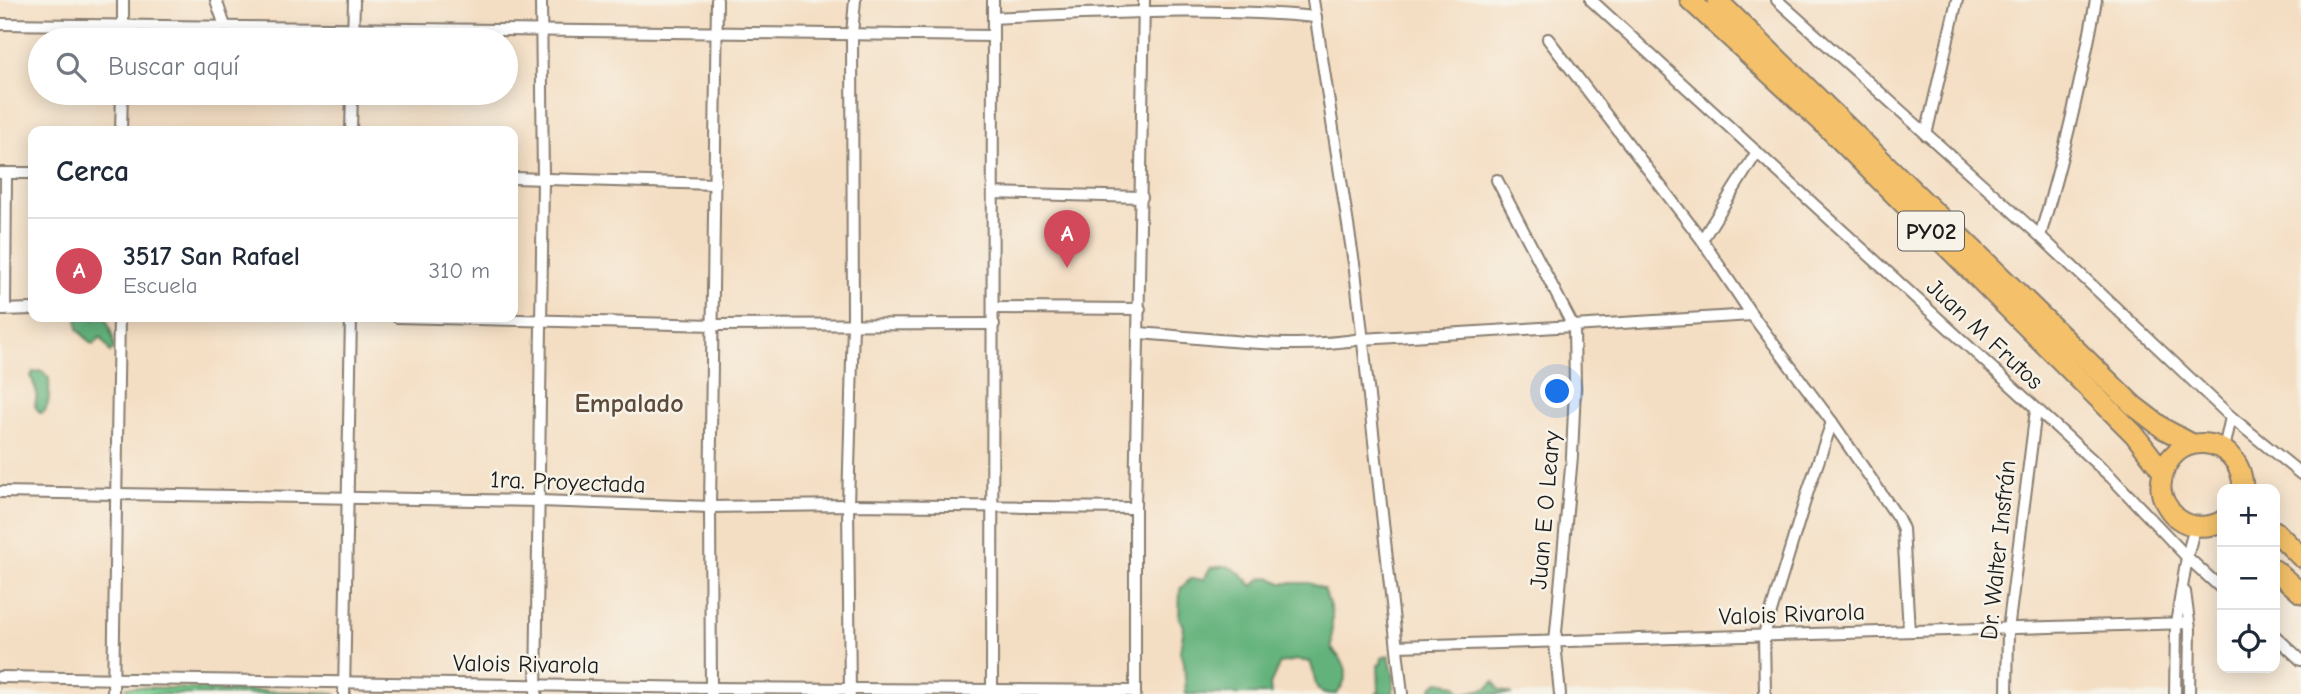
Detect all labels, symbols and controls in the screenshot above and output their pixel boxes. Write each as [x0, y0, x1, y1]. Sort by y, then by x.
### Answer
search box [28, 28, 518, 105]
icon: search [52, 48, 90, 86]
text: Buscar aquí [108, 52, 239, 82]
text: Cerca [56, 154, 129, 189]
pin: A [1044, 210, 1090, 268]
road number: PY02 [1898, 212, 1964, 250]
text: 3517 San Rafael [123, 242, 300, 272]
text: A [73, 257, 85, 284]
text: 310 m [429, 257, 490, 284]
text: Escuela [123, 272, 198, 299]
street label: Juan M Frutos [1921, 273, 2049, 395]
your location [1540, 374, 1574, 408]
district label: Empalado [574, 389, 684, 419]
street label: Juan E O Leary [1524, 429, 1566, 590]
street label: Dr. Walter Insfrán [1975, 459, 2021, 641]
street label: 1ra. Proyectada [490, 465, 646, 499]
map controls [2217, 484, 2280, 673]
button: + [2217, 484, 2280, 547]
button: − [2217, 547, 2280, 610]
street label: Valois Rivarola [1718, 597, 1866, 631]
button: locate [2217, 610, 2280, 673]
street label: Valois Rivarola [453, 649, 599, 679]

